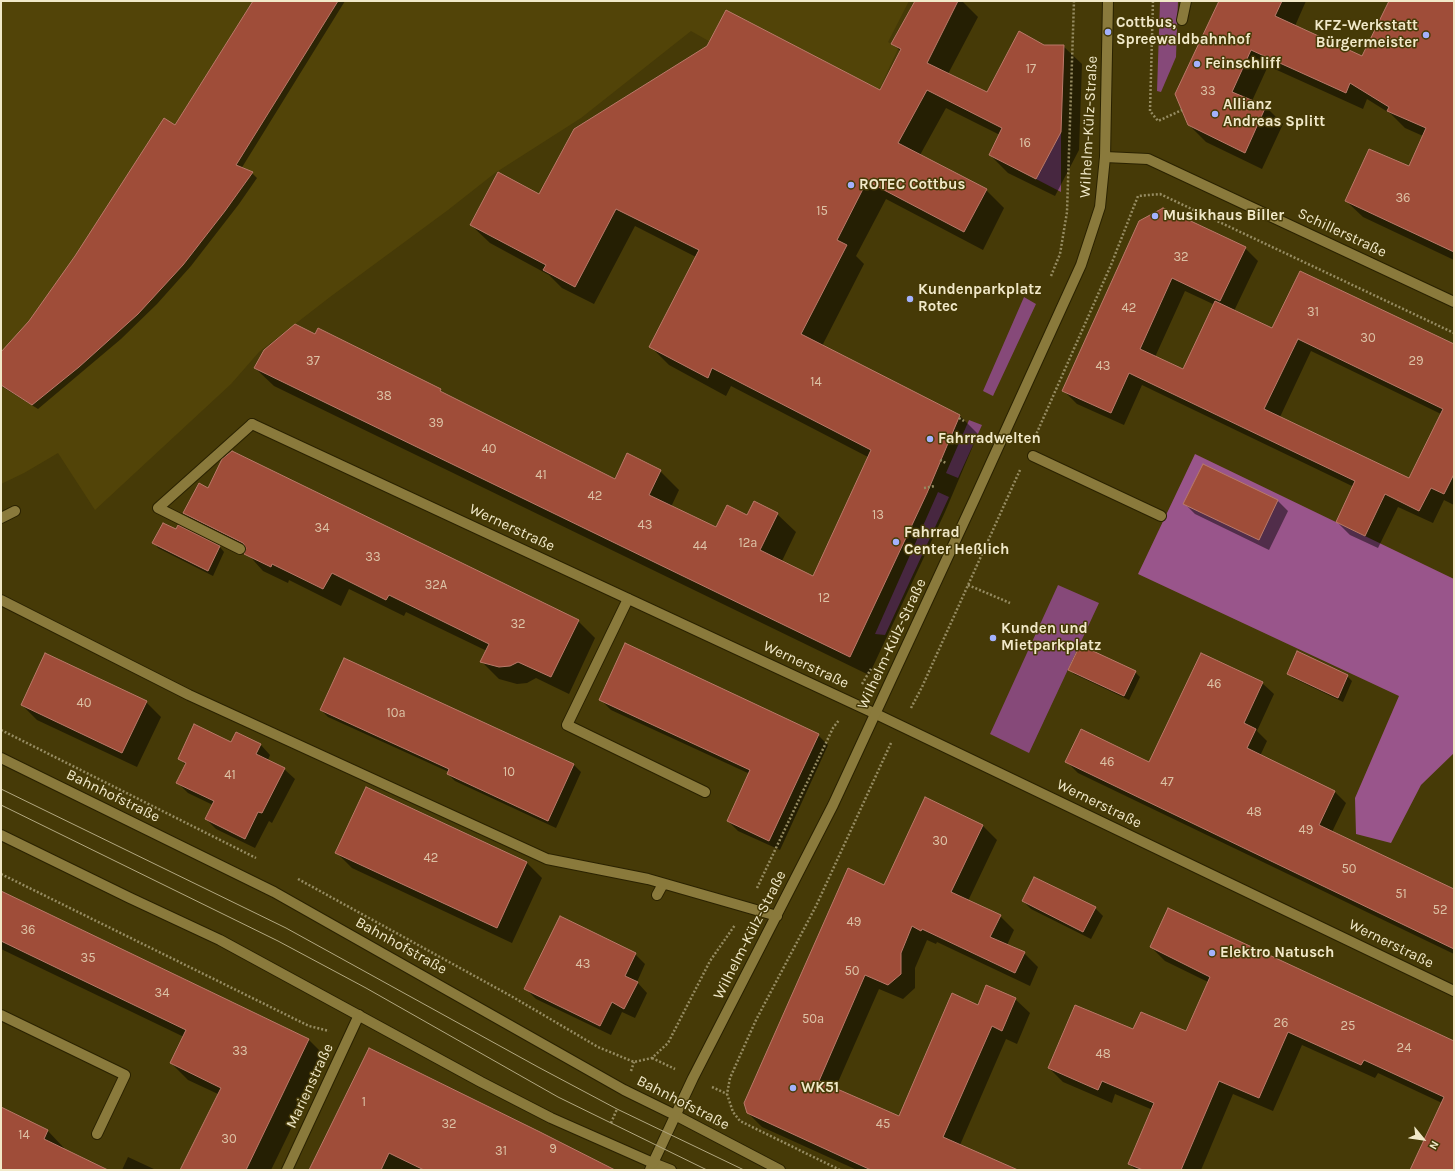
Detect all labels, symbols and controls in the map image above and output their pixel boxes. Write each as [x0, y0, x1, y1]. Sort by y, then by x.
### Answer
place label: Cottbus, Spreewaldbahnhof [1116, 14, 1250, 49]
place label: KFZ-Werkstatt Bürgermeister [1314, 17, 1418, 52]
marker: Cottbus, Spreewaldbahnhof [1103, 27, 1113, 37]
marker: KFZ-Werkstatt Bürgermeister [1421, 30, 1431, 40]
street label: Wilhelm-Külz-Straße [1076, 55, 1102, 199]
place label: Feinschliff [1205, 55, 1281, 73]
marker: Feinschliff [1192, 59, 1202, 69]
house number: 17 [1026, 61, 1036, 77]
house number: 33 [1200, 83, 1216, 99]
place label: Allianz Andreas Splitt [1223, 96, 1325, 131]
marker: Allianz Andreas Splitt [1210, 109, 1220, 119]
house number: 16 [1019, 135, 1031, 151]
place label: ROTEC Cottbus [859, 176, 965, 194]
marker: ROTEC Cottbus [846, 180, 856, 190]
house number: 36 [1395, 190, 1411, 206]
house number: 15 [816, 203, 828, 219]
street label: Schillerstraße [1295, 205, 1389, 261]
place label: Musikhaus Biller [1163, 207, 1284, 225]
marker: Musikhaus Biller [1150, 211, 1160, 221]
house number: 32 [1173, 249, 1189, 265]
place label: Kundenparkplatz Rotec [918, 281, 1042, 316]
marker: Kundenparkplatz Rotec [905, 294, 915, 304]
house number: 42 [1122, 300, 1136, 316]
house number: 31 [1307, 304, 1319, 320]
house number: 30 [1360, 330, 1376, 346]
house number: 37 [306, 353, 320, 369]
house number: 29 [1408, 353, 1424, 369]
house number: 43 [1096, 358, 1110, 374]
house number: 14 [810, 374, 822, 390]
house number: 38 [376, 388, 392, 404]
house number: 39 [428, 415, 444, 431]
place label: Fahrradwelten [938, 430, 1041, 448]
marker: Fahrradwelten [925, 434, 935, 444]
house number: 40 [482, 441, 496, 457]
house number: 41 [535, 467, 547, 483]
house number: 42 [588, 488, 602, 504]
street label: Wernerstraße [466, 500, 558, 556]
house number: 13 [872, 507, 884, 523]
house number: 43 [638, 517, 652, 533]
house number: 34 [315, 520, 329, 536]
place label: Fahrrad Center Heßlich [904, 524, 1009, 559]
house number: 12a [739, 535, 757, 551]
marker: Fahrrad Center Heßlich [891, 537, 901, 547]
house number: 44 [693, 538, 707, 554]
house number: 33 [365, 549, 381, 565]
street label: Wilhelm-Külz-Straße [854, 576, 930, 712]
house number: 32A [425, 577, 447, 593]
house number: 12 [818, 590, 830, 606]
house number: 32 [510, 616, 526, 632]
place label: Kunden und Mietparkplatz [1001, 620, 1101, 655]
marker: Kunden und Mietparkplatz [988, 633, 998, 643]
street label: Wernerstraße [760, 637, 852, 693]
house number: 46 [1207, 676, 1221, 692]
house number: 40 [77, 695, 91, 711]
house number: 10a [386, 705, 406, 721]
house number: 46 [1100, 754, 1114, 770]
house number: 10 [503, 764, 515, 780]
street label: Bahnhofstraße [63, 766, 163, 826]
house number: 41 [224, 767, 236, 783]
house number: 47 [1160, 774, 1174, 790]
street label: Wernerstraße [1054, 776, 1144, 832]
house number: 48 [1246, 804, 1262, 820]
house number: 49 [1299, 822, 1313, 838]
house number: 30 [932, 833, 948, 849]
house number: 42 [424, 850, 438, 866]
house number: 50 [1341, 861, 1357, 877]
street label: Wilhelm-Külz-Straße [710, 868, 790, 1002]
house number: 51 [1395, 886, 1407, 902]
house number: 52 [1433, 902, 1447, 918]
street label: Bahnhofstraße [352, 913, 450, 979]
house number: 49 [847, 914, 861, 930]
street label: Wernerstraße [1346, 916, 1436, 972]
house number: 36 [20, 922, 36, 938]
place label: Elektro Natusch [1220, 944, 1334, 962]
marker: Elektro Natusch [1207, 948, 1217, 958]
house number: 35 [80, 950, 96, 966]
house number: 43 [576, 956, 590, 972]
house number: 50 [844, 963, 860, 979]
house number: 34 [155, 985, 169, 1001]
house number: 50a [802, 1011, 824, 1027]
house number: 26 [1274, 1015, 1288, 1031]
house number: 25 [1341, 1018, 1355, 1034]
house number: 24 [1397, 1040, 1411, 1056]
street label: Marienstraße [282, 1041, 338, 1131]
house number: 33 [232, 1043, 248, 1059]
house number: 48 [1095, 1046, 1111, 1062]
street label: Bahnhofstraße [634, 1072, 732, 1134]
place label: WK51 [801, 1079, 839, 1097]
marker: WK51 [788, 1083, 798, 1093]
house number: 1 [362, 1094, 366, 1110]
house number: 32 [441, 1116, 457, 1132]
house number: 45 [876, 1116, 890, 1132]
north arrow [1403, 1119, 1443, 1159]
house number: 14 [18, 1127, 30, 1143]
house number: 30 [221, 1131, 237, 1147]
text: N [1426, 1138, 1442, 1152]
house number: 9 [549, 1141, 557, 1157]
house number: 31 [495, 1143, 507, 1159]

